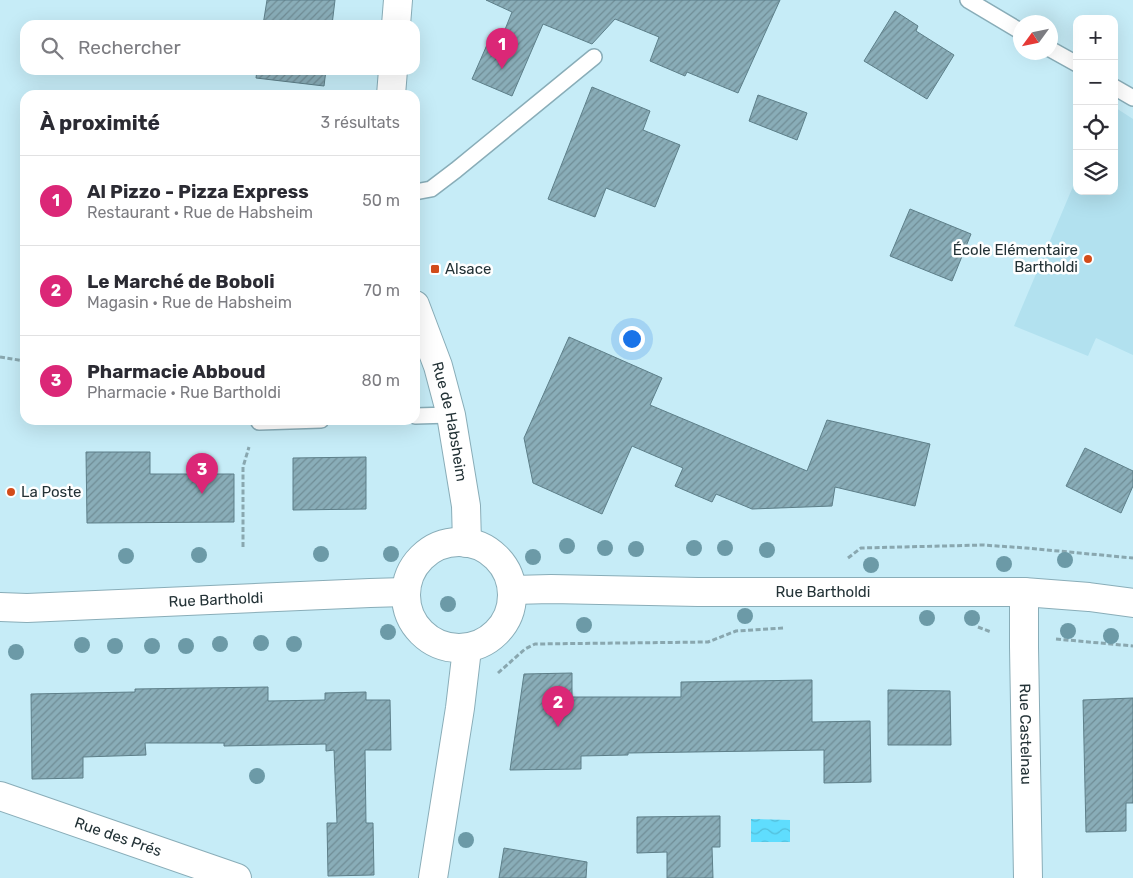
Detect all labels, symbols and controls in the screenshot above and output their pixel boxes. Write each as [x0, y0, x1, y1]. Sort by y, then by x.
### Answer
north arrow [1013, 15, 1058, 60]
map controls [1073, 15, 1118, 195]
button: + [1073, 15, 1118, 60]
search box [20, 20, 420, 75]
pin: 1 [486, 28, 518, 69]
icon: search [38, 34, 66, 62]
text: Rechercher [78, 36, 181, 59]
button: − [1073, 60, 1118, 105]
button: locate [1073, 105, 1118, 150]
text: À proximité [40, 110, 160, 135]
text: 3 résultats [320, 113, 400, 132]
button: layers [1073, 150, 1118, 195]
text: Al Pizzo - Pizza Express [87, 180, 309, 203]
text: 1 [52, 191, 60, 210]
text: 50 m [362, 191, 400, 210]
text: Restaurant · Rue de Habsheim [87, 203, 313, 222]
place label: École Elémentaire Bartholdi [953, 241, 1078, 276]
marker: École Elémentaire Bartholdi [1082, 253, 1094, 265]
place label: Alsace [445, 260, 491, 278]
marker: Alsace [429, 263, 441, 275]
text: Le Marché de Boboli [87, 270, 275, 293]
text: 2 [51, 281, 61, 300]
text: 70 m [363, 281, 400, 300]
text: Magasin · Rue de Habsheim [87, 293, 292, 312]
your location [619, 326, 645, 352]
text: Pharmacie Abboud [87, 360, 266, 383]
street label: Rue de Habsheim [428, 360, 471, 483]
text: 3 [51, 371, 61, 390]
text: 80 m [362, 371, 400, 390]
text: Pharmacie · Rue Bartholdi [87, 383, 281, 402]
pin: 3 [186, 453, 218, 494]
place label: La Poste [21, 483, 81, 501]
marker: La Poste [5, 486, 17, 498]
street label: Rue Bartholdi [776, 583, 870, 601]
street label: Rue Bartholdi [168, 589, 264, 611]
street label: Rue Castelnau [1016, 683, 1035, 785]
pin: 2 [542, 686, 574, 727]
street label: Rue des Prés [72, 814, 164, 860]

